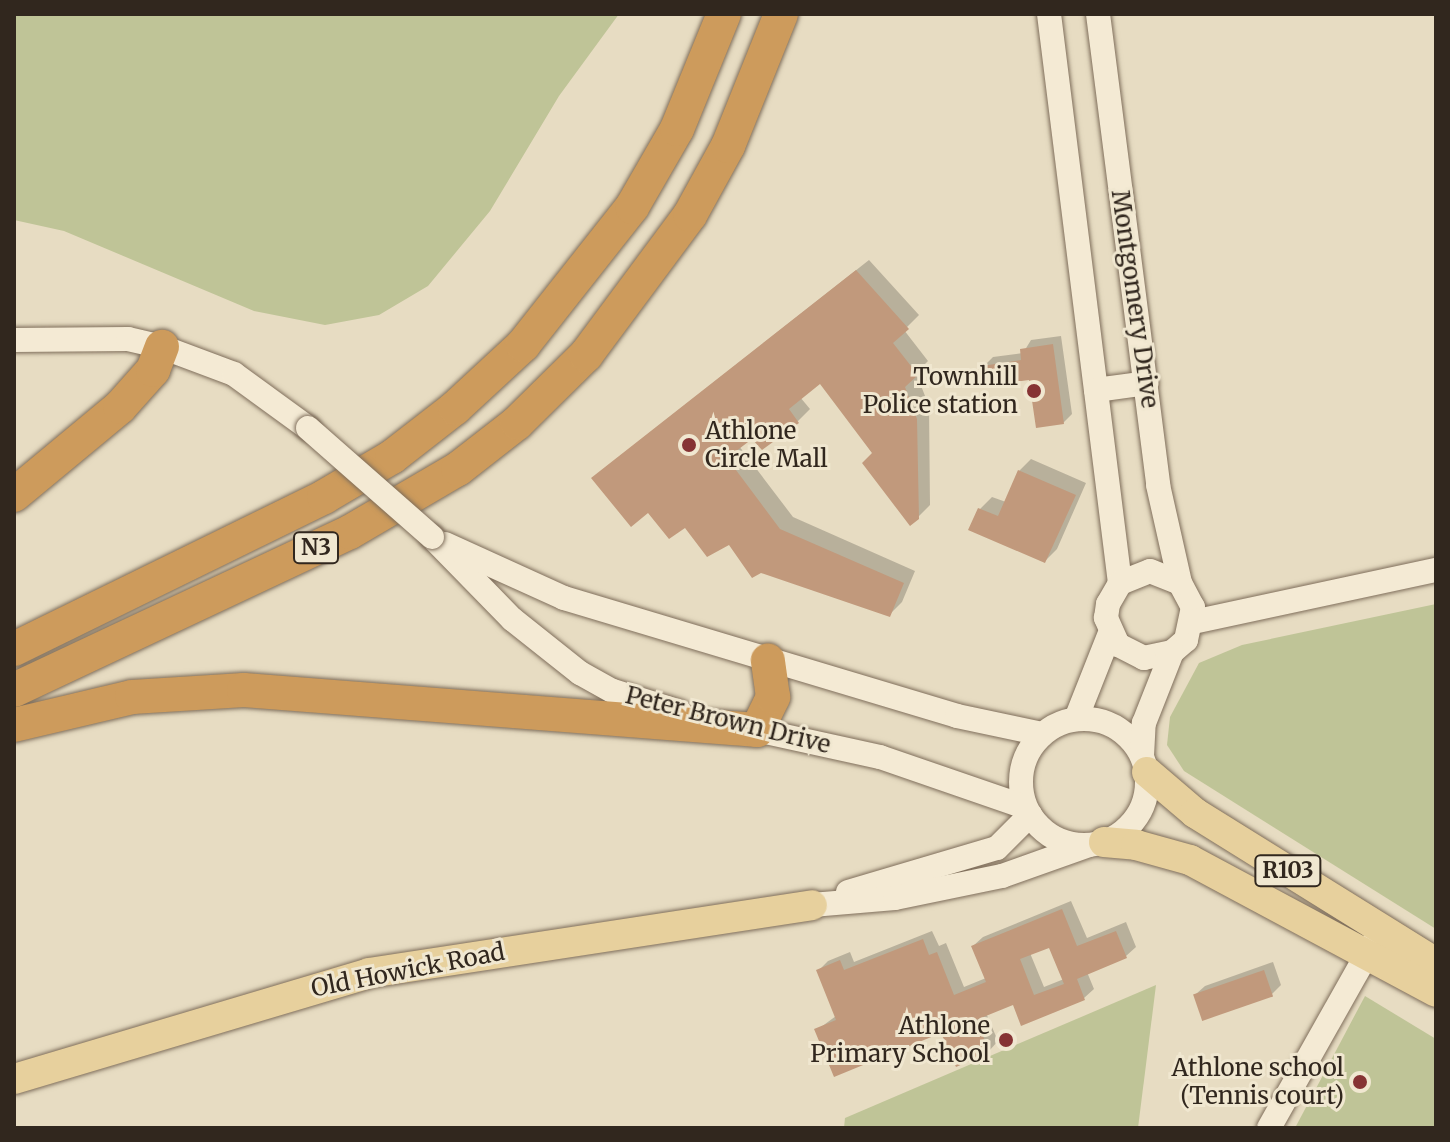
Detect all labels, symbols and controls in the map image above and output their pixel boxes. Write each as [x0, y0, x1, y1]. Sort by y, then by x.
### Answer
street label: Montgomery Drive [1105, 188, 1165, 410]
place label: Townhill Police station [863, 363, 1018, 419]
marker: Townhill Police station [1025, 382, 1043, 400]
place label: Athlone Circle Mall [705, 417, 828, 473]
marker: Athlone Circle Mall [680, 436, 698, 454]
road number: N3 [292, 530, 340, 566]
street label: Peter Brown Drive [623, 681, 833, 759]
road number: R103 [1254, 853, 1322, 889]
street label: Old Howick Road [309, 937, 507, 1003]
place label: Athlone Primary School [810, 1012, 990, 1068]
marker: Athlone Primary School [997, 1031, 1015, 1049]
place label: Athlone school (Tennis court) [1172, 1054, 1344, 1110]
marker: Athlone school (Tennis court) [1351, 1073, 1369, 1091]

